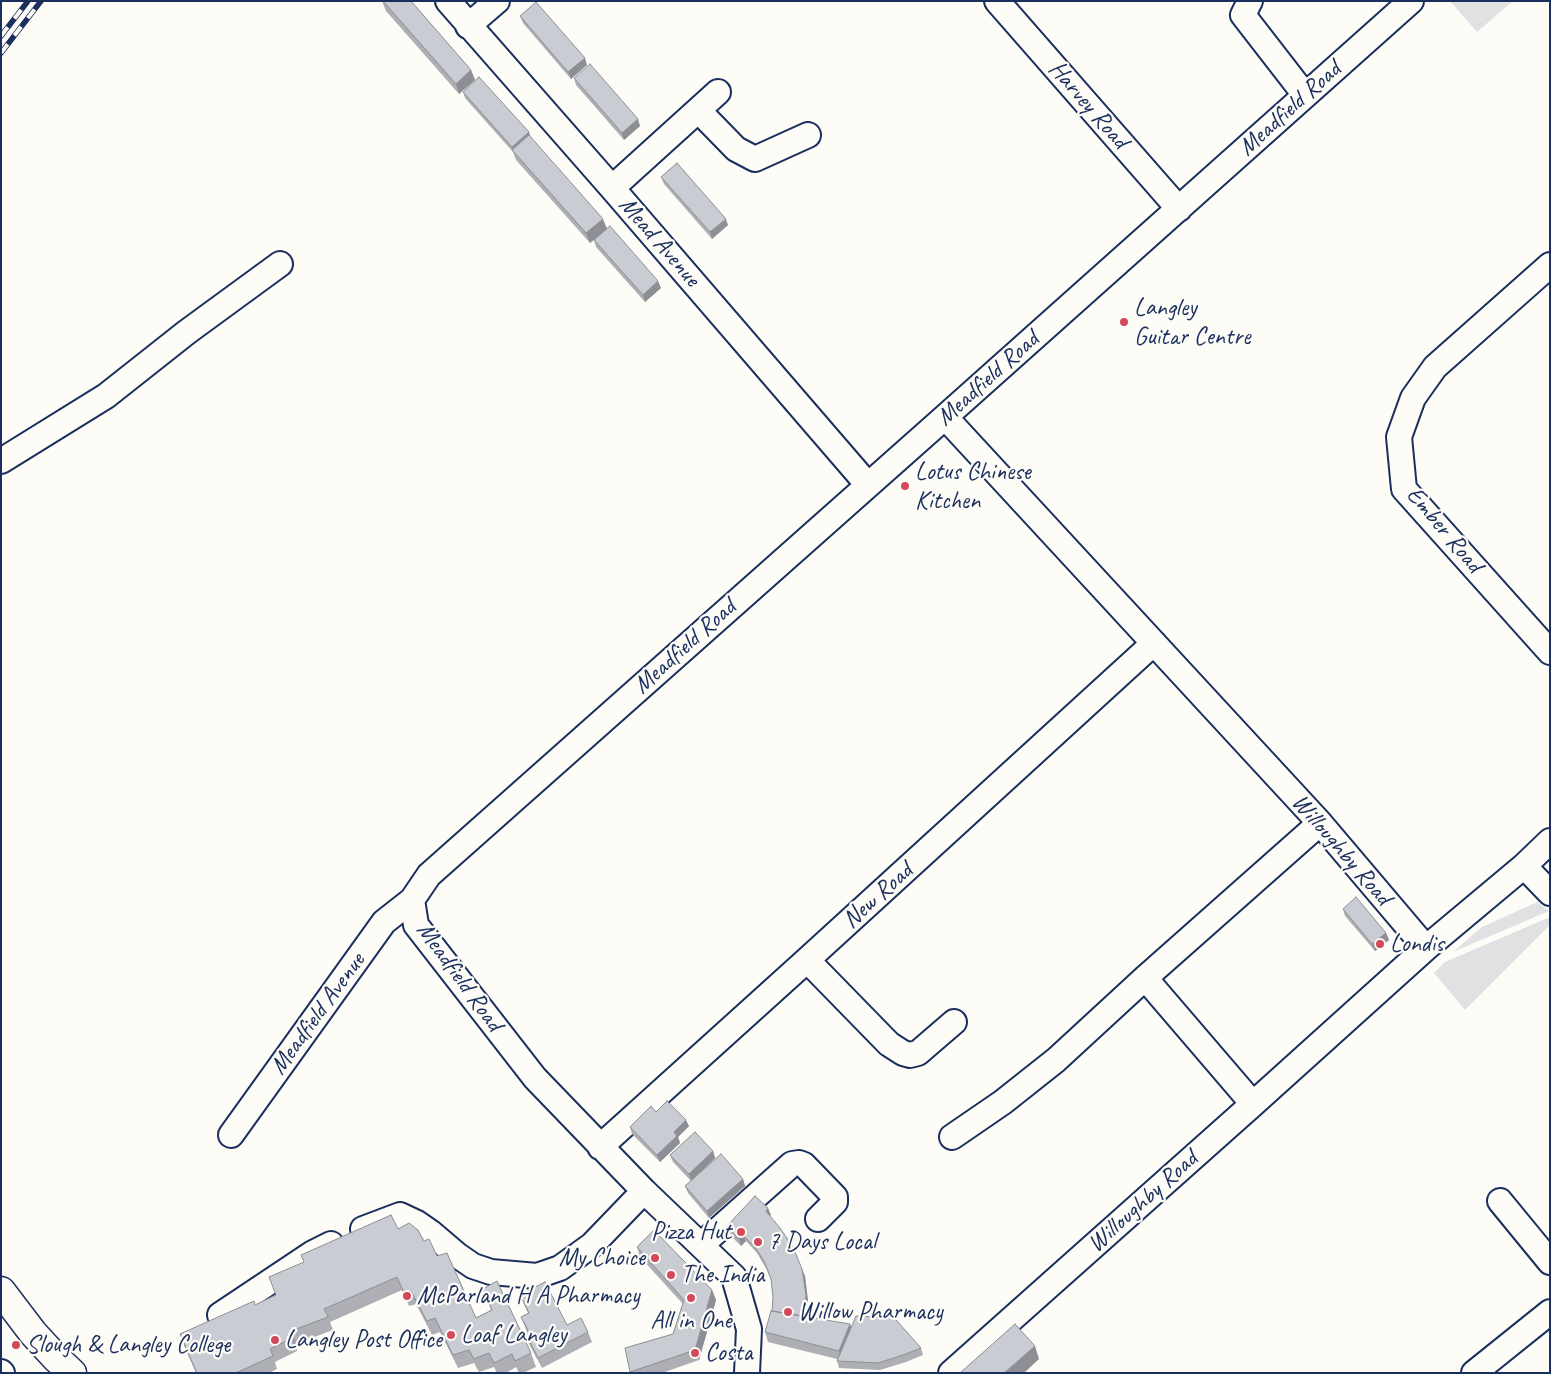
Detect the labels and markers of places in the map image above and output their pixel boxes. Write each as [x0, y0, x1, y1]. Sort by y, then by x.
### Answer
place label: Langley Guitar Centre [1134, 293, 1250, 352]
marker: Langley Guitar Centre [1118, 316, 1130, 328]
place label: Lotus Chinese Kitchen [915, 457, 1031, 516]
marker: Lotus Chinese Kitchen [899, 480, 911, 492]
place label: Londis [1390, 929, 1444, 959]
marker: Londis [1374, 938, 1386, 950]
place label: Pizza Hut [651, 1217, 731, 1247]
marker: Pizza Hut [735, 1226, 747, 1238]
place label: 7 Days Local [768, 1227, 876, 1257]
marker: 7 Days Local [752, 1236, 764, 1248]
place label: My Choice [559, 1243, 645, 1273]
marker: My Choice [649, 1252, 661, 1264]
place label: The India [681, 1260, 764, 1290]
marker: The India [665, 1269, 677, 1281]
place label: McParland H A Pharmacy [417, 1281, 639, 1311]
marker: McParland H A Pharmacy [401, 1290, 413, 1302]
marker: All in One [685, 1292, 697, 1304]
place label: Willow Pharmacy [798, 1297, 942, 1327]
place label: All in One [651, 1306, 731, 1336]
marker: Willow Pharmacy [782, 1306, 794, 1318]
place label: Loaf Langley [461, 1320, 566, 1350]
place label: Langley Post Office [285, 1325, 442, 1355]
marker: Loaf Langley [445, 1329, 457, 1341]
place label: Slough & Langley College [26, 1330, 230, 1360]
marker: Langley Post Office [269, 1334, 281, 1346]
place label: Costa [705, 1338, 752, 1368]
marker: Slough & Langley College [10, 1339, 22, 1351]
marker: Costa [689, 1347, 701, 1359]

